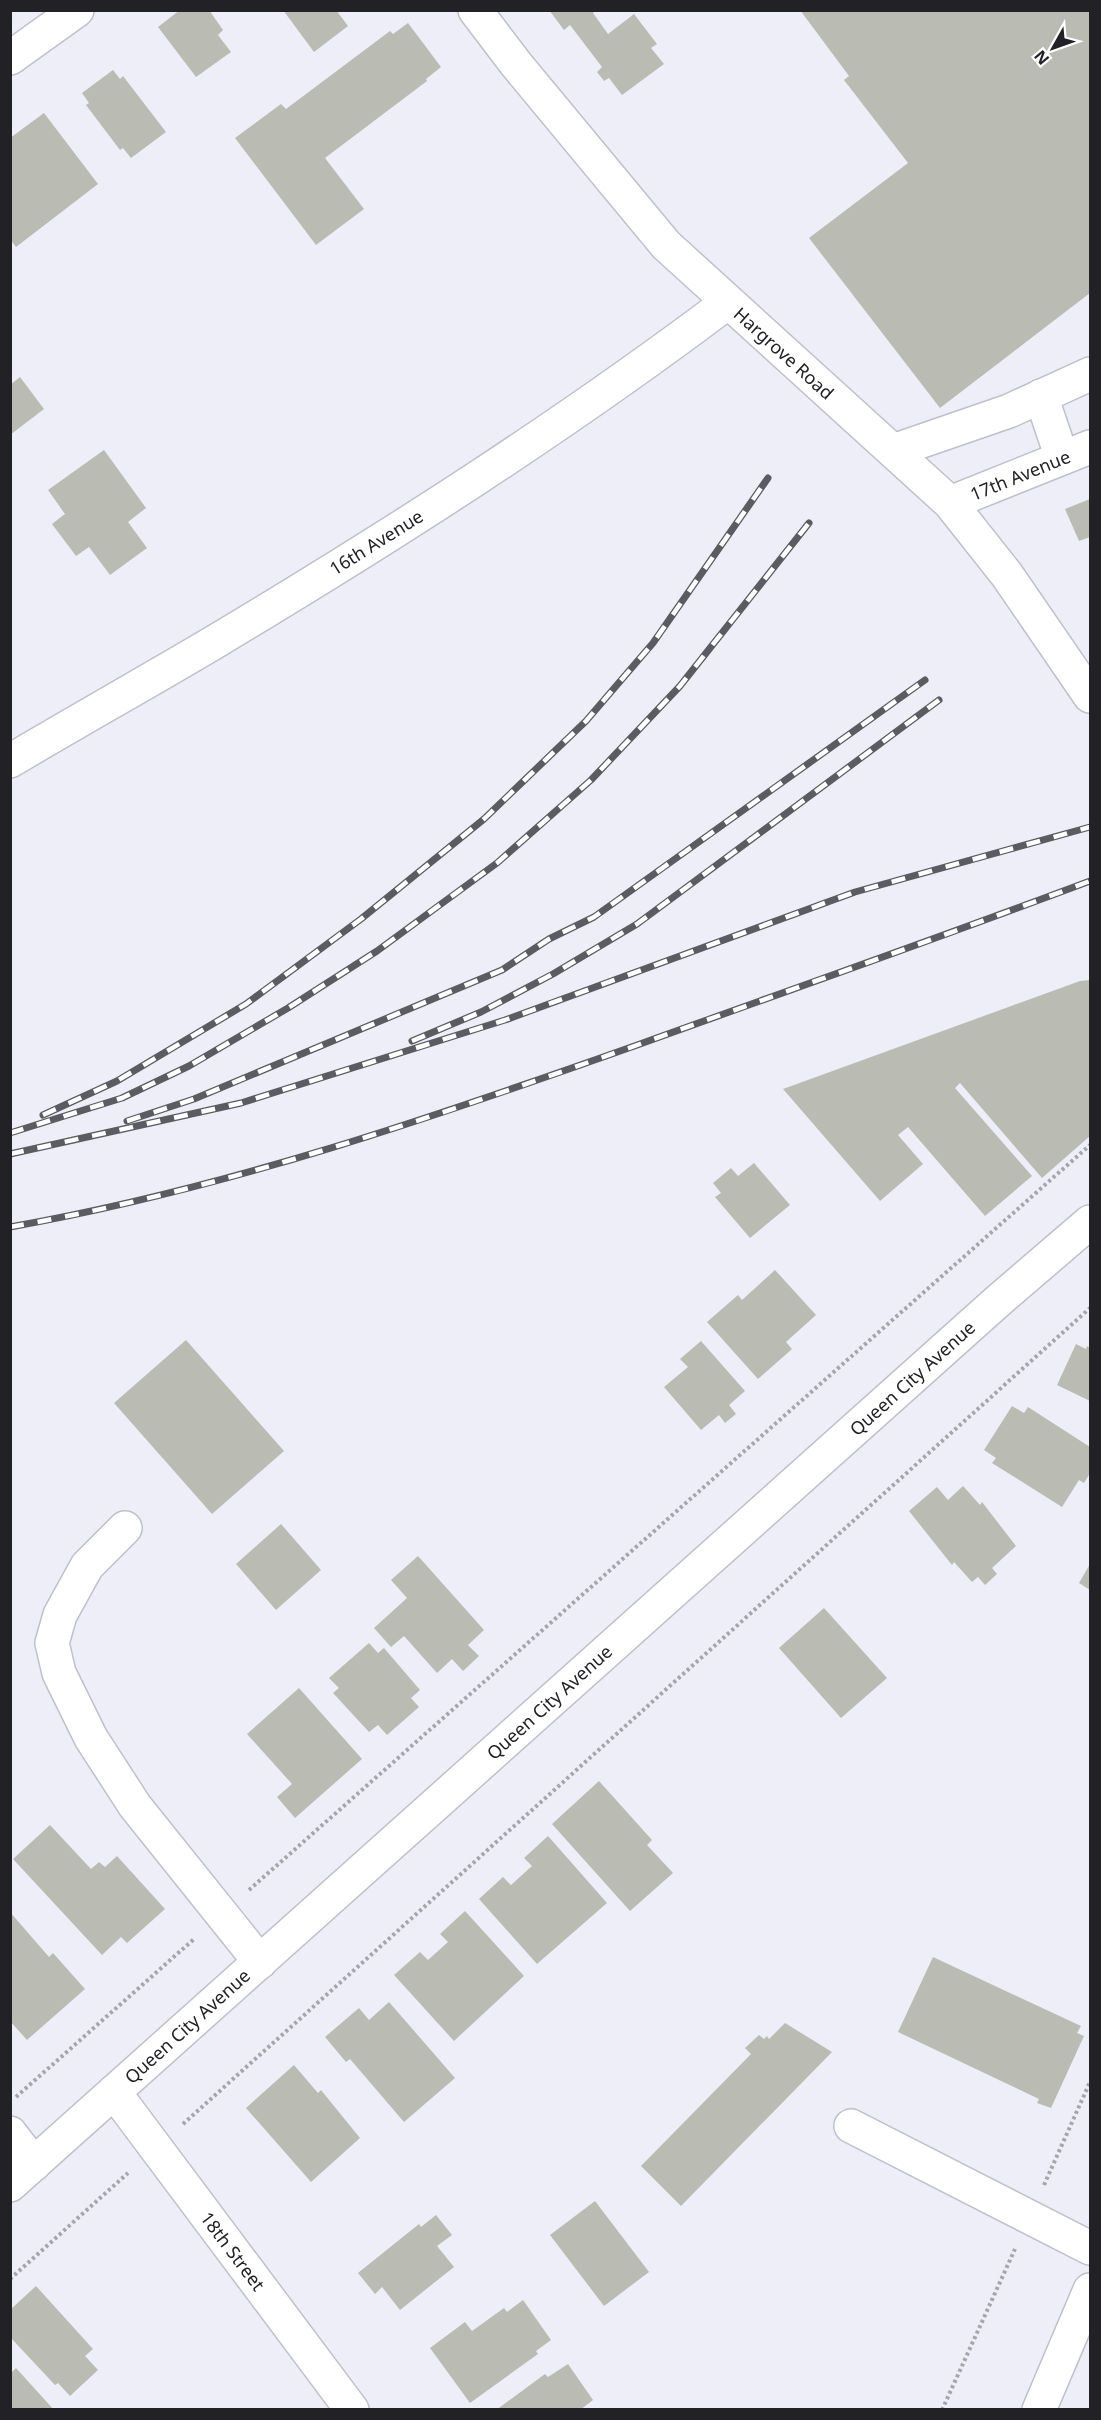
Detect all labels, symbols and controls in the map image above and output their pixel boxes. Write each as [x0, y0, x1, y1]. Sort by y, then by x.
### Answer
north arrow [1023, 18, 1083, 78]
text: N [1029, 46, 1054, 70]
street label: Hargrove Road [729, 302, 839, 404]
street label: 17th Avenue [966, 444, 1074, 506]
street label: 16th Avenue [325, 504, 427, 580]
street label: Queen City Avenue [844, 1315, 980, 1441]
street label: Queen City Avenue [481, 1639, 617, 1765]
street label: Queen City Avenue [119, 1963, 255, 2089]
street label: 18th Street [195, 2207, 271, 2296]

